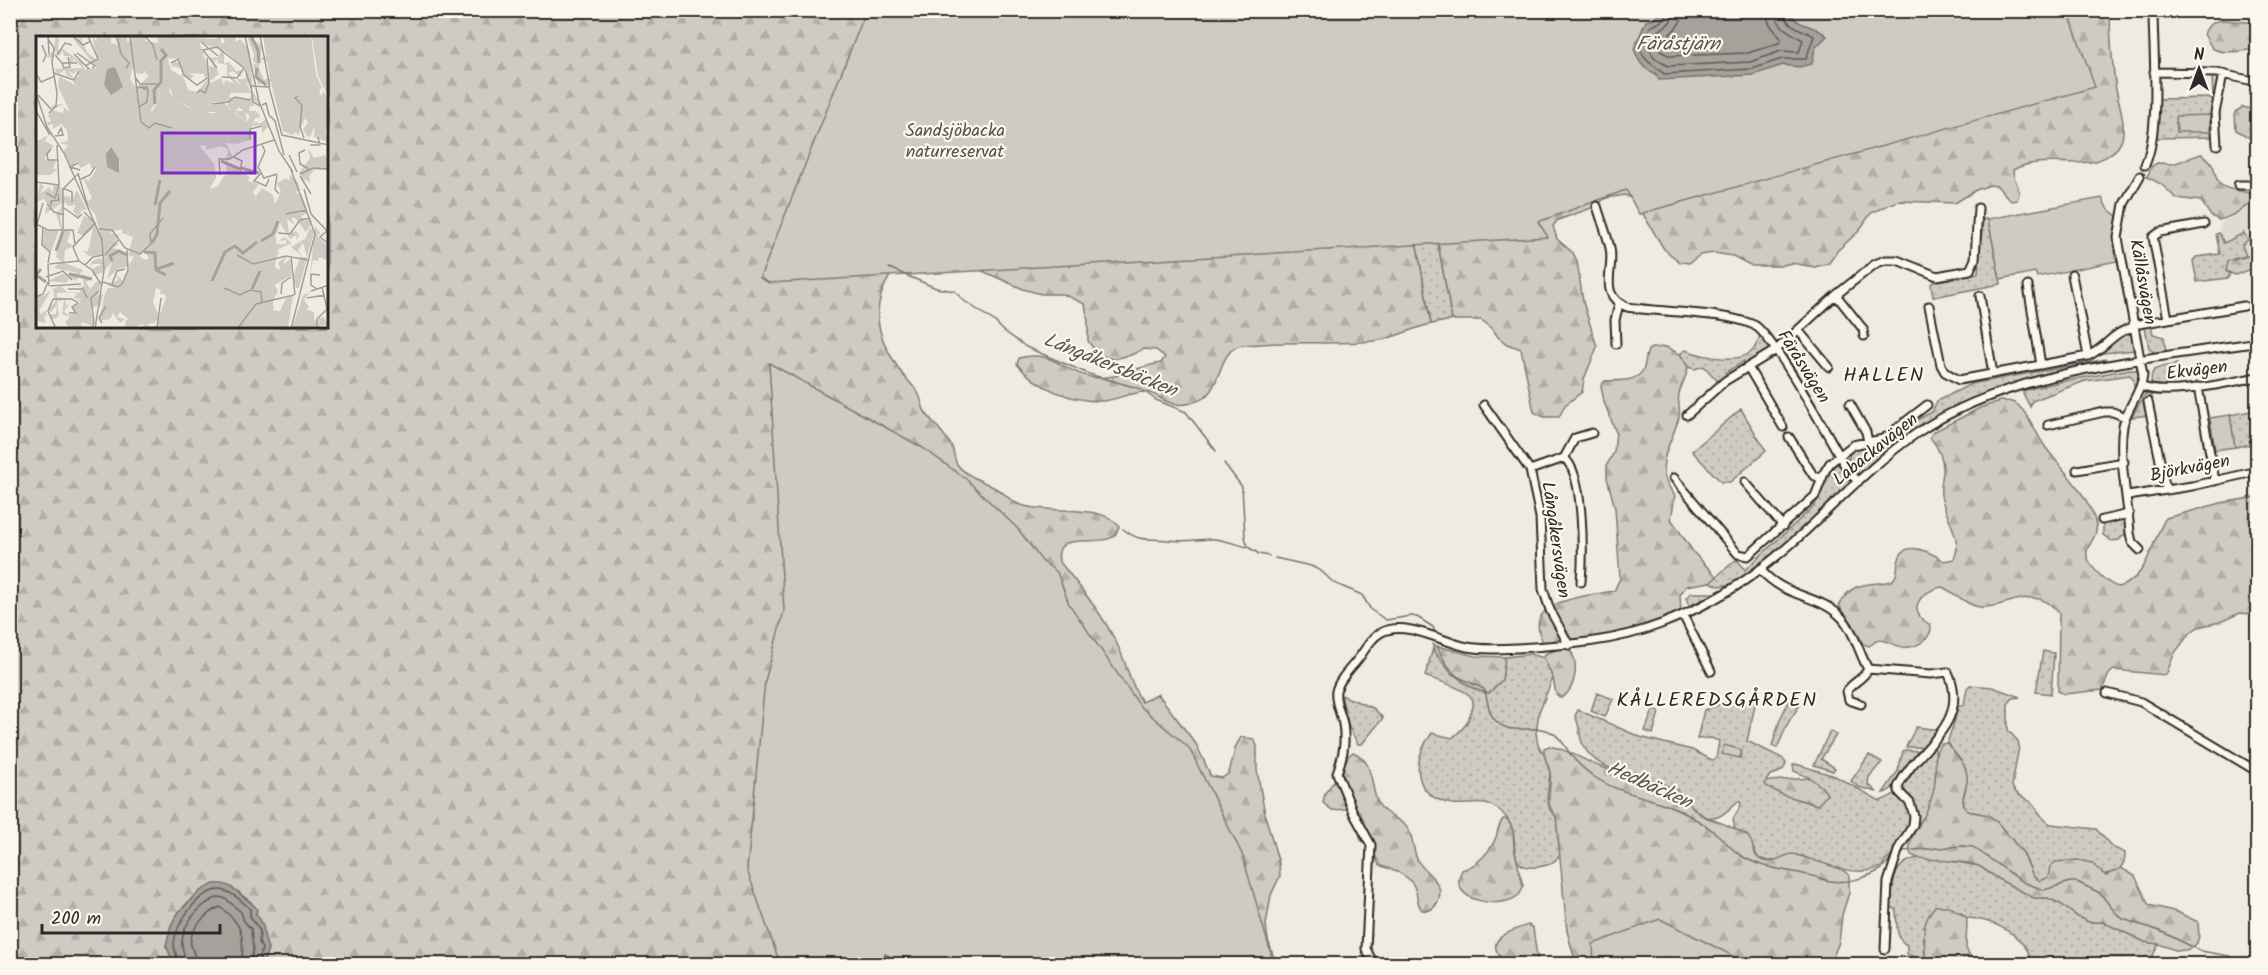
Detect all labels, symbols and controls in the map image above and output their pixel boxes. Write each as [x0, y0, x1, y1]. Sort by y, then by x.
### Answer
water label: Färåstjärn [1636, 29, 1721, 61]
inset map [36, 36, 328, 328]
north arrow [2169, 39, 2229, 99]
text: N [2194, 43, 2204, 68]
park label: Sandsjöbacka naturreservat [905, 117, 1005, 167]
street label: Källåsvägen [2120, 237, 2164, 327]
street label: Färåsvägen [1769, 324, 1837, 410]
water label: Långåkersbäcken [1038, 325, 1183, 408]
street label: Ekvägen [2165, 353, 2229, 389]
district label: HALLEN [1843, 360, 1925, 392]
street label: Labackavägen [1827, 406, 1925, 494]
street label: Björkvägen [2148, 447, 2232, 491]
street label: Långåkersvägen [1532, 480, 1578, 600]
district label: KÅLLEREDSGÅRDEN [1616, 685, 1818, 717]
water label: Hedbäcken [1601, 753, 1698, 820]
scale bar [42, 897, 220, 935]
text: 200 m [51, 905, 101, 934]

